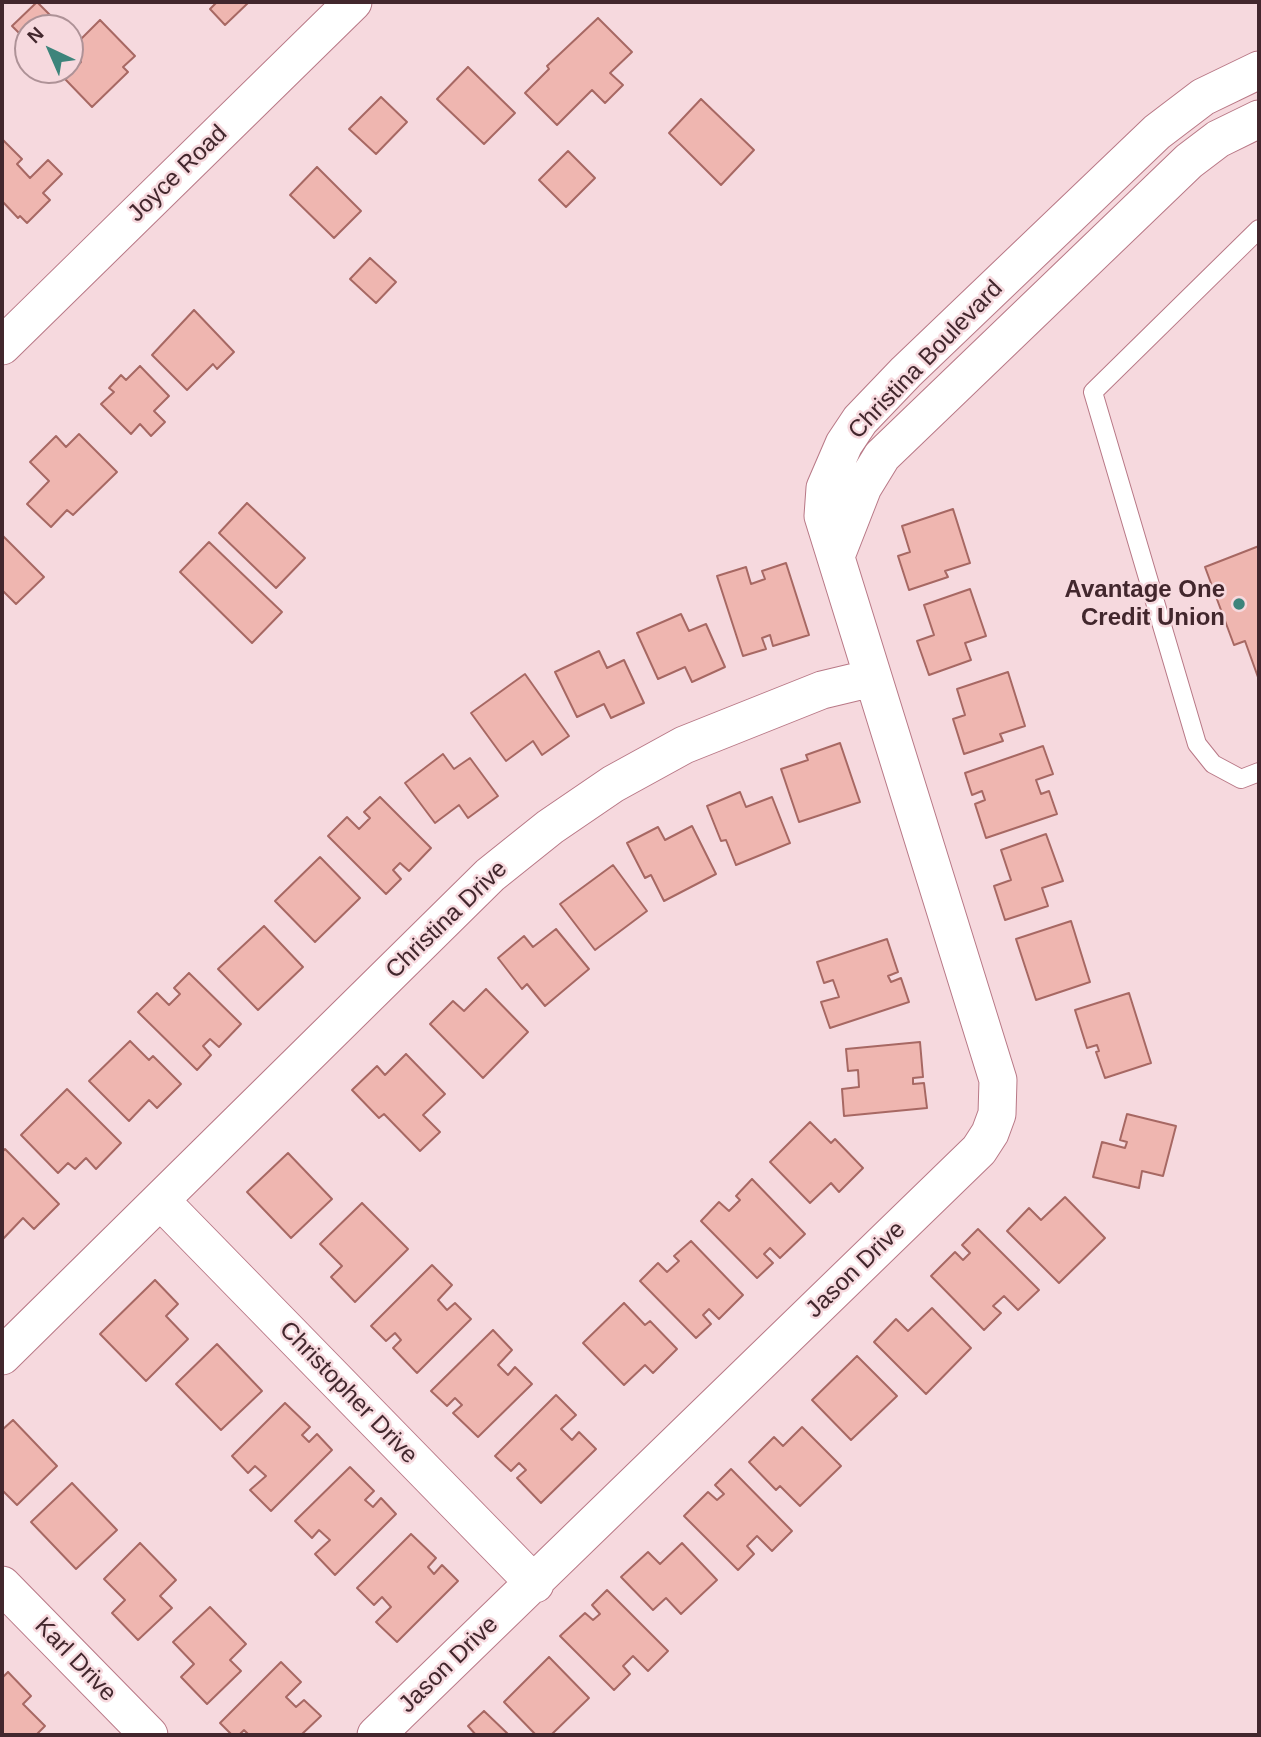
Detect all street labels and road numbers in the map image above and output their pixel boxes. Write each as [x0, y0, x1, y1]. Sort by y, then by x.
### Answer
street label: Joyce Road [122, 120, 234, 228]
street label: Christina Boulevard [843, 275, 1009, 445]
street label: Christina Drive [380, 855, 514, 985]
street label: Jason Drive [800, 1216, 912, 1324]
street label: Christopher Drive [273, 1316, 423, 1470]
street label: Jason Drive [393, 1611, 505, 1719]
street label: Karl Drive [28, 1612, 122, 1708]

